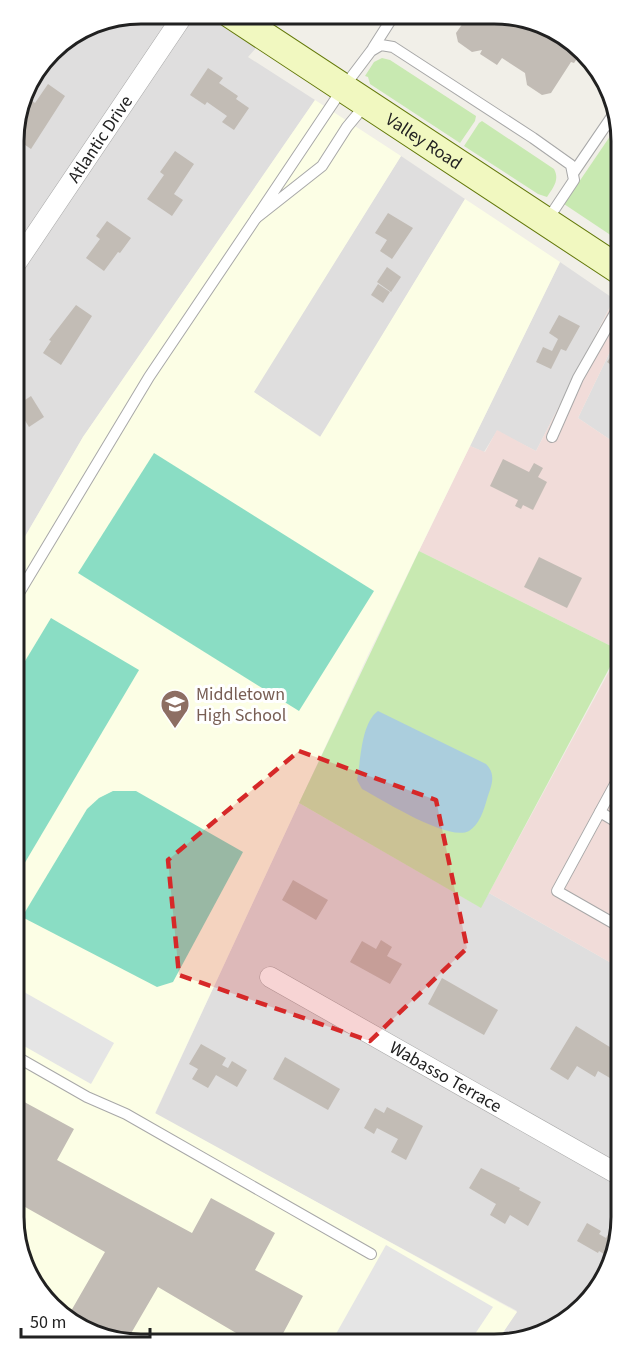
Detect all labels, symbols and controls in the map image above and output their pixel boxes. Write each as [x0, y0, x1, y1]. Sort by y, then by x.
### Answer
street label: Atlantic Drive [61, 90, 138, 188]
street label: Valley Road [381, 107, 467, 175]
place label: Middletown High School [196, 682, 286, 728]
school or university icon: Middletown High School [159, 688, 191, 730]
street label: Wabasso Terrace [385, 1035, 507, 1118]
scale bar [21, 1301, 150, 1339]
text: 50 m [30, 1310, 66, 1335]

